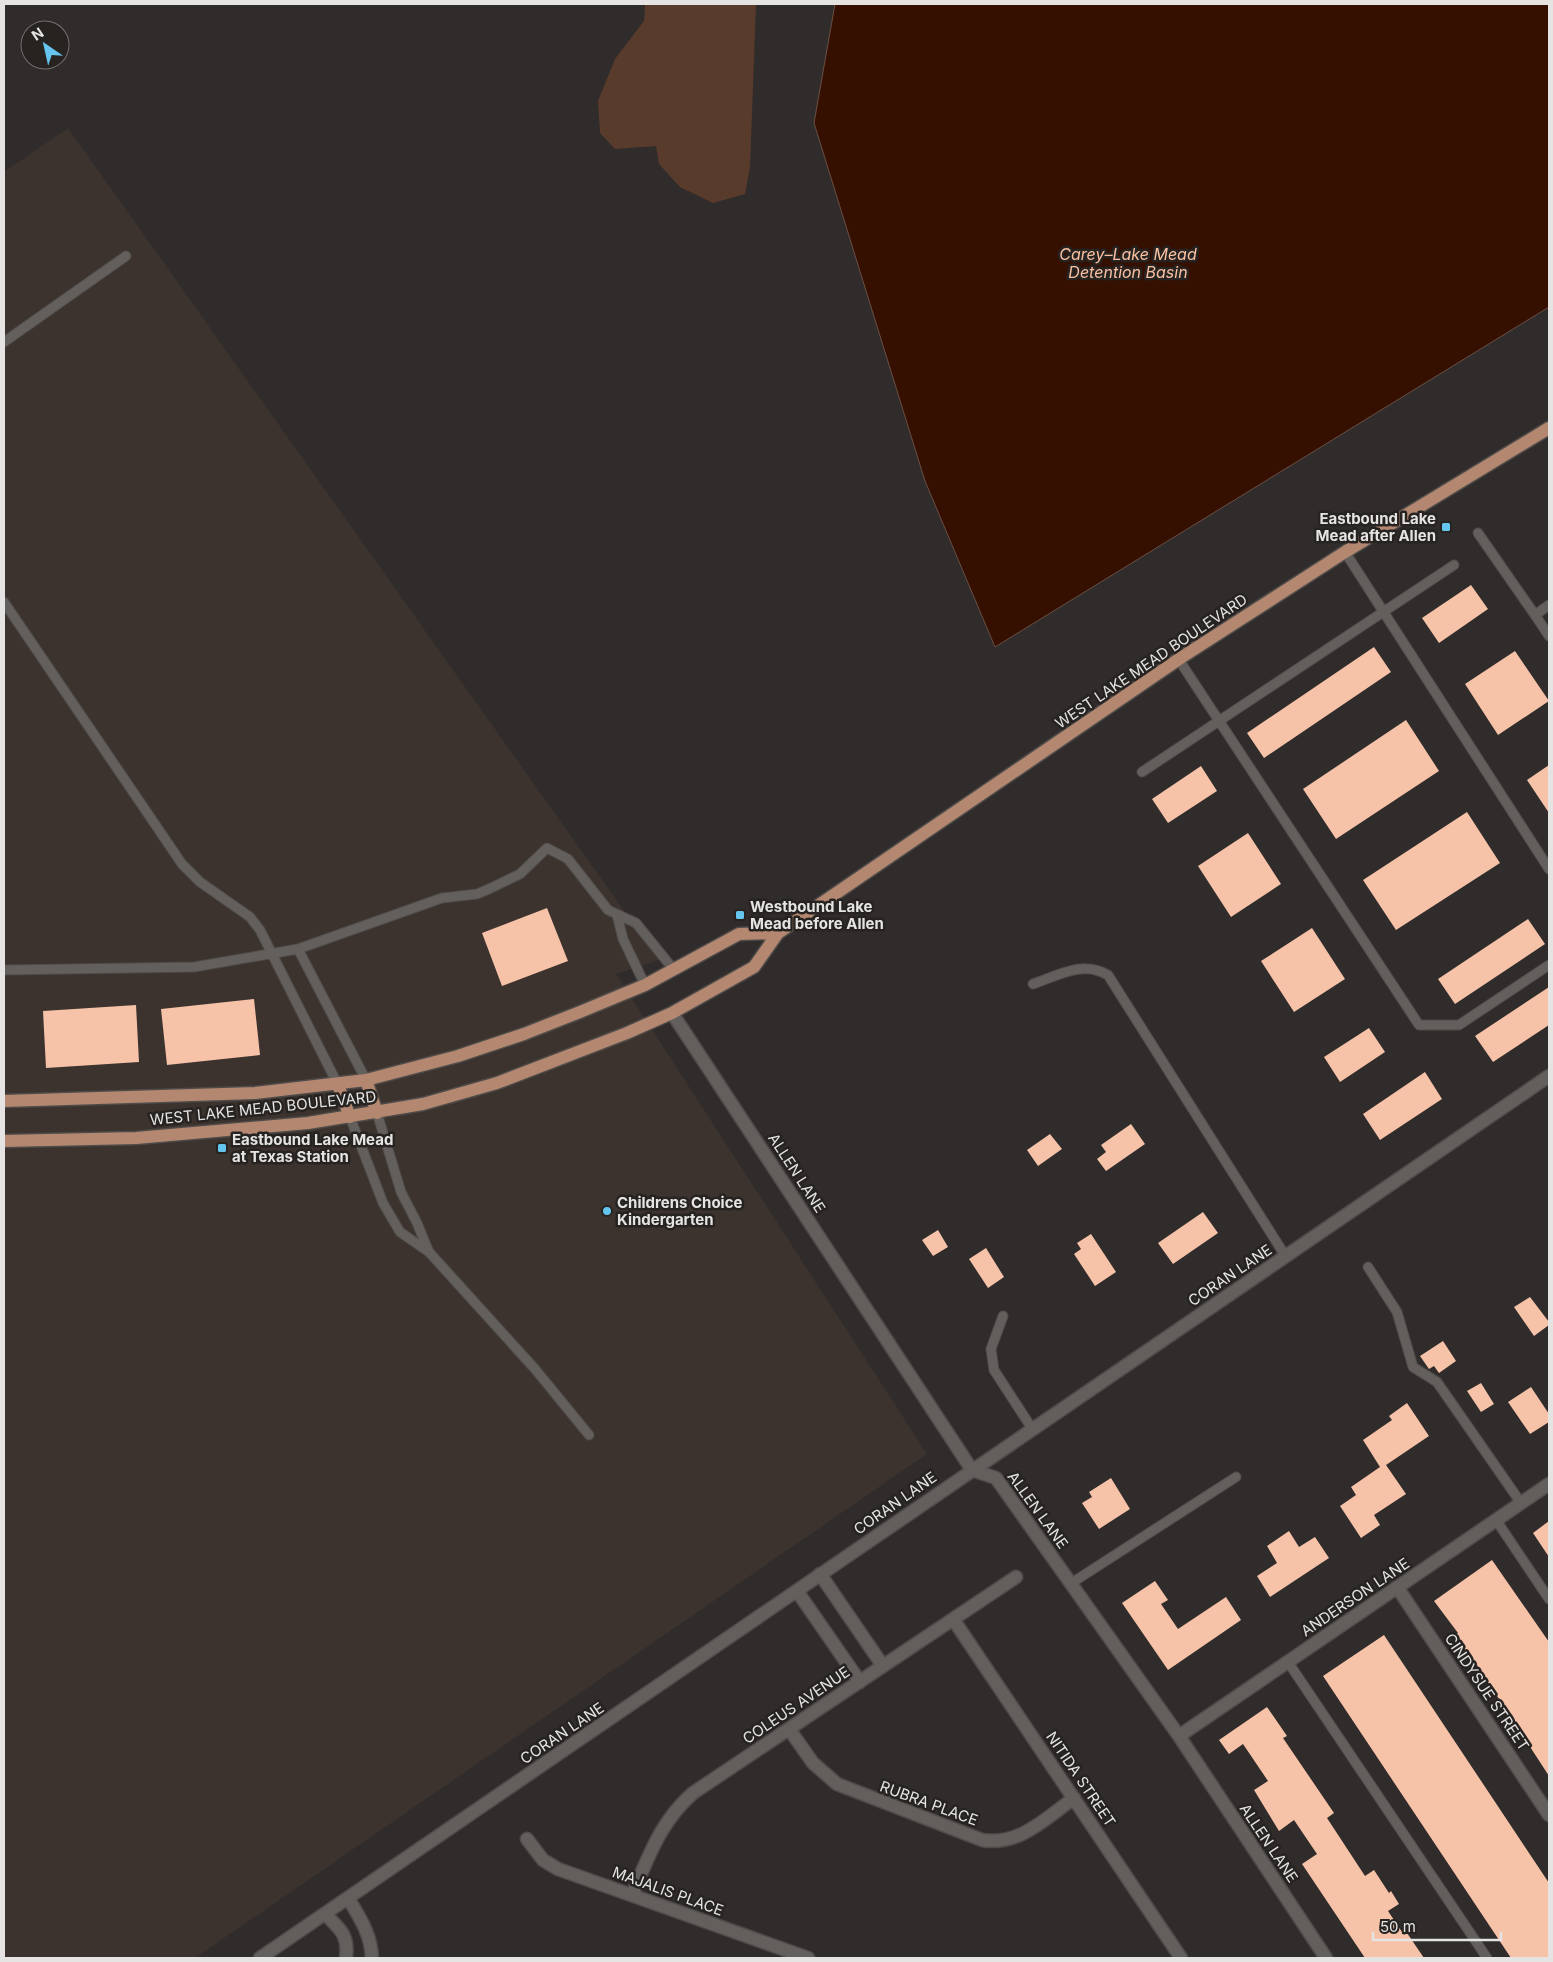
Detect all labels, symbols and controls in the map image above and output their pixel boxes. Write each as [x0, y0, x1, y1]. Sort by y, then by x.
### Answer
north arrow [20, 20, 70, 70]
text: N [28, 24, 47, 44]
water label: Carey–Lake Mead Detention Basin [1059, 244, 1197, 282]
place label: Eastbound Lake Mead after Allen [1316, 509, 1436, 545]
marker: Eastbound Lake Mead after Allen [1440, 521, 1452, 533]
street label: WEST LAKE MEAD BOULEVARD [1051, 590, 1251, 732]
place label: Westbound Lake Mead before Allen [750, 897, 884, 933]
marker: Westbound Lake Mead before Allen [734, 909, 746, 921]
street label: WEST LAKE MEAD BOULEVARD [149, 1087, 377, 1129]
place label: Eastbound Lake Mead at Texas Station [232, 1130, 393, 1166]
street label: ALLEN LANE [764, 1130, 830, 1216]
marker: Eastbound Lake Mead at Texas Station [216, 1142, 228, 1154]
place label: Childrens Choice Kindergarten [617, 1193, 743, 1229]
marker: Childrens Choice Kindergarten [601, 1205, 613, 1217]
street label: CORAN LANE [1184, 1240, 1276, 1310]
street label: CORAN LANE [850, 1467, 940, 1539]
street label: ALLEN LANE [1004, 1468, 1072, 1552]
street label: ANDERSON LANE [1297, 1554, 1413, 1640]
street label: CINDYSUE STREET [1441, 1630, 1533, 1754]
street label: COLEUS AVENUE [739, 1662, 853, 1748]
street label: CORAN LANE [516, 1698, 608, 1768]
street label: NITIDA STREET [1042, 1728, 1120, 1830]
street label: RUBRA PLACE [877, 1777, 981, 1829]
street label: ALLEN LANE [1236, 1800, 1302, 1886]
street label: MAJALIS PLACE [610, 1862, 726, 1920]
scale bar [1373, 1910, 1500, 1942]
text: 50 m [1380, 1917, 1416, 1936]

